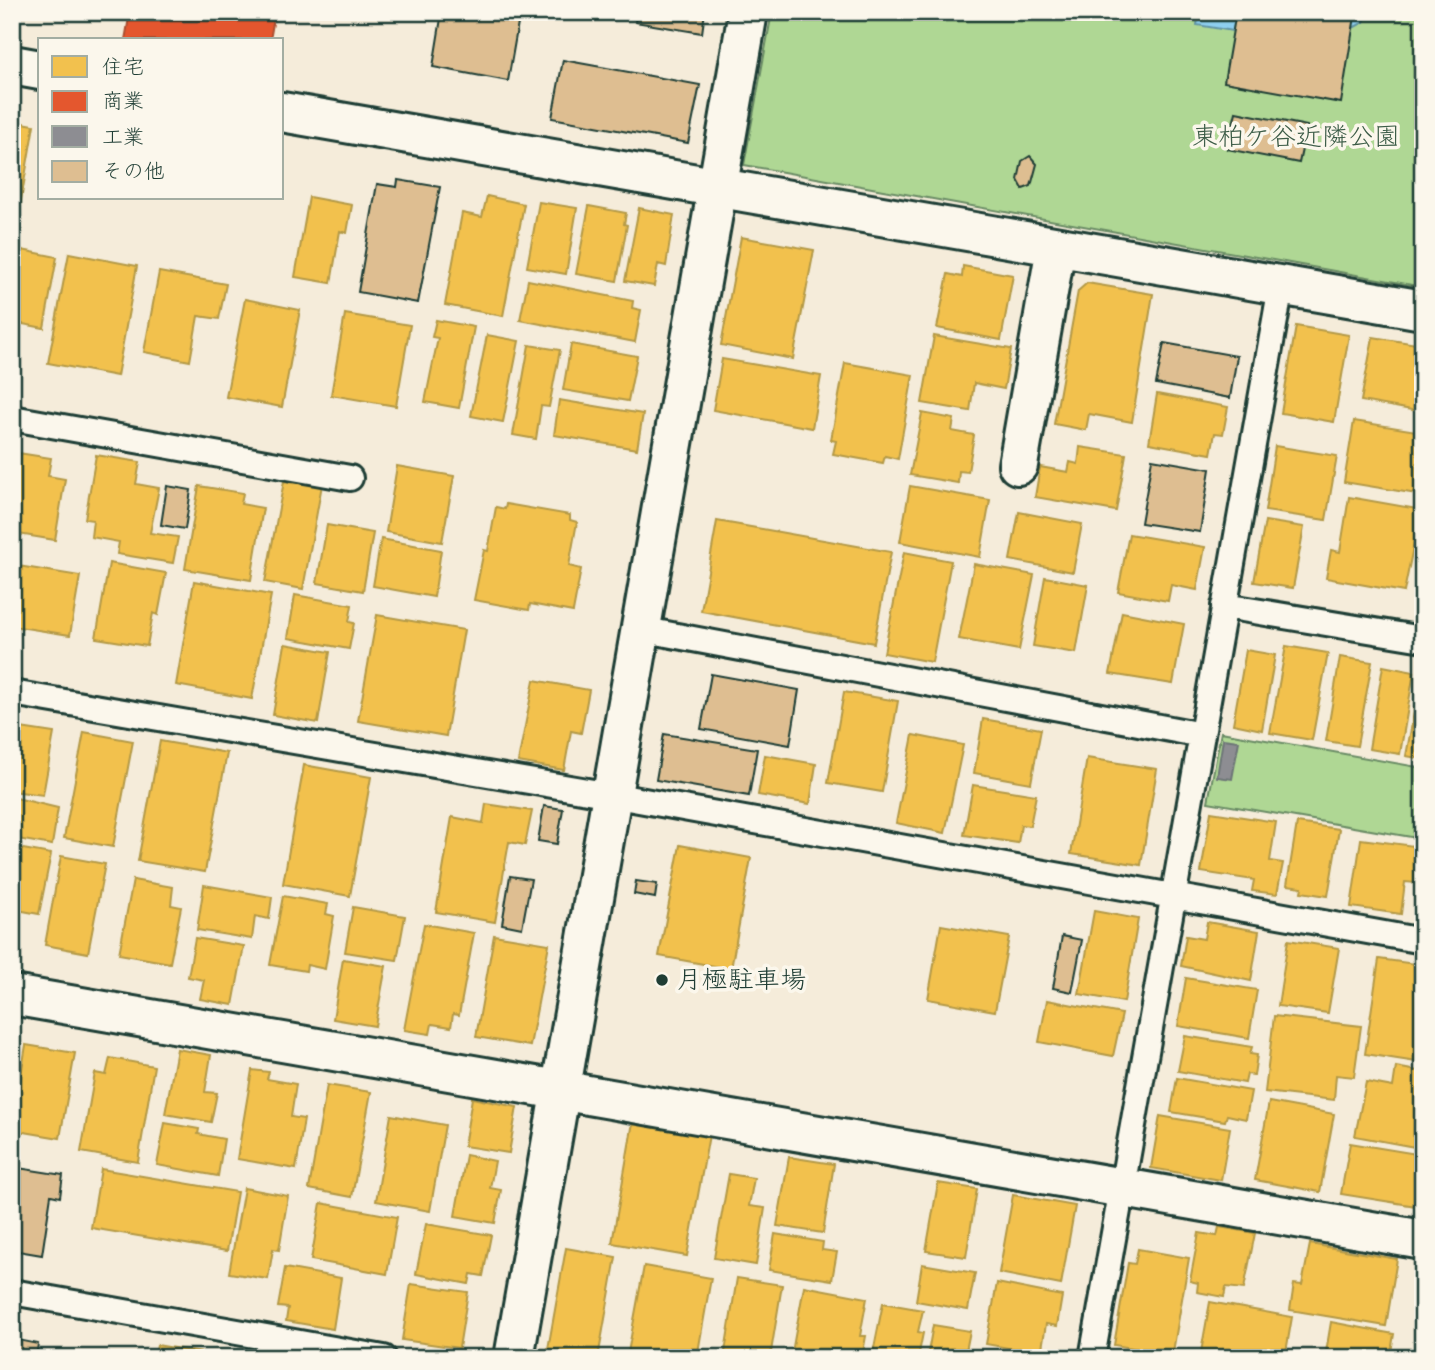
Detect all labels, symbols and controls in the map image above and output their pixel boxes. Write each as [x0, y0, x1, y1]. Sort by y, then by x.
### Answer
legend [38, 38, 284, 200]
text: 住宅 [102, 55, 144, 79]
text: 商業 [102, 89, 144, 113]
park label: 東柏ケ谷近隣公園 [1192, 122, 1400, 152]
text: 工業 [102, 125, 144, 149]
text: その他 [102, 159, 165, 183]
place label: 月極駐車場 [676, 965, 806, 995]
marker: 月極駐車場 [654, 972, 670, 988]

